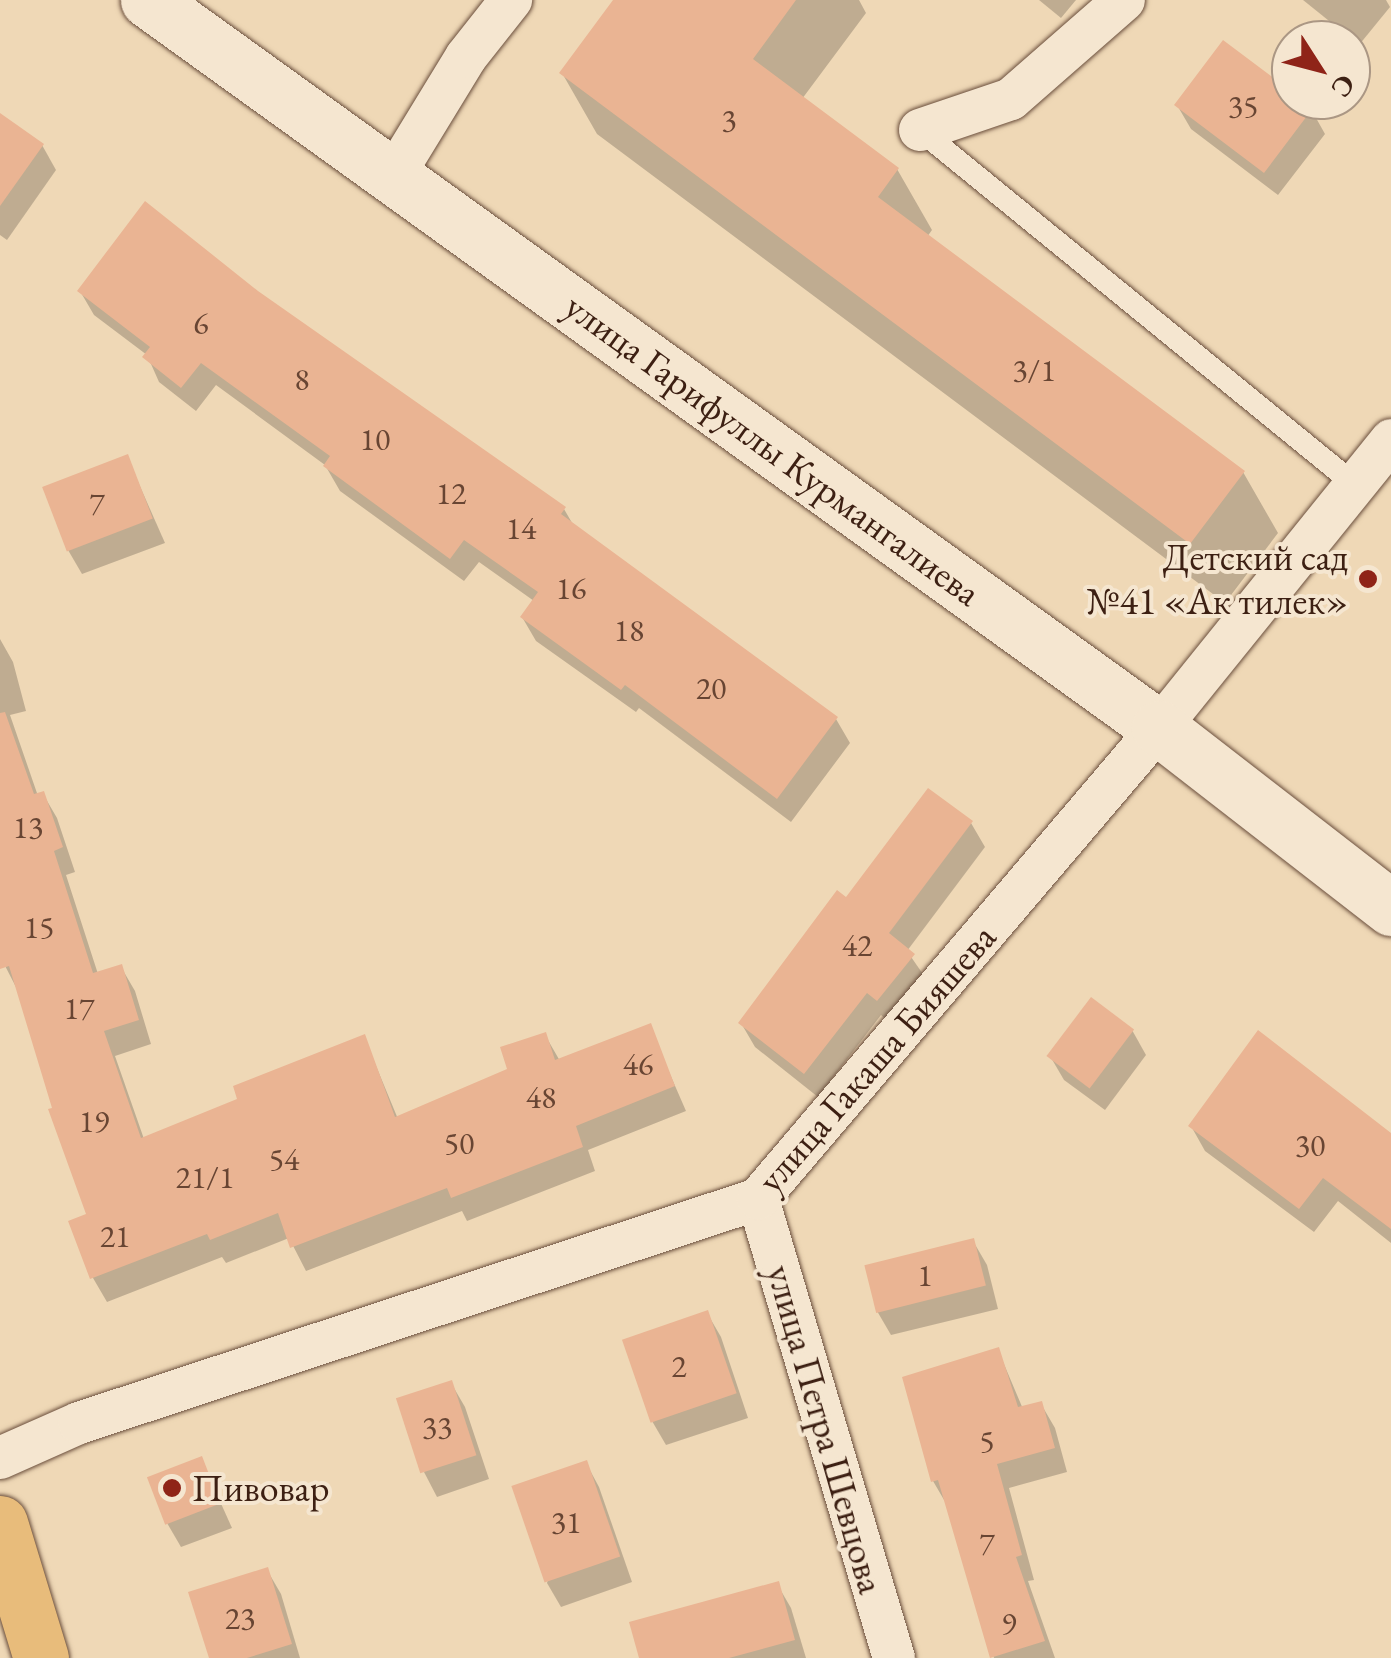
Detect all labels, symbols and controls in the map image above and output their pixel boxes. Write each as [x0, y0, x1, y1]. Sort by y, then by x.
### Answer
north arrow [1271, 20, 1371, 120]
text: С [1323, 68, 1364, 105]
house number: 35 [1228, 87, 1258, 125]
house number: 3 [721, 101, 737, 139]
street label: улица Гарифуллы Курмангалиева [556, 283, 990, 615]
house number: 6 [193, 304, 209, 342]
house number: 3/1 [1012, 351, 1056, 389]
house number: 8 [294, 360, 310, 398]
house number: 10 [360, 420, 390, 458]
house number: 12 [436, 474, 466, 512]
house number: 7 [89, 484, 105, 522]
house number: 14 [506, 509, 536, 547]
place label: Детский сад №41 «Ак тилек» [1087, 534, 1348, 624]
marker: Детский сад №41 «Ак тилек» [1357, 568, 1379, 590]
house number: 16 [556, 569, 586, 607]
house number: 18 [614, 611, 644, 649]
house number: 20 [696, 669, 726, 707]
house number: 13 [13, 808, 43, 846]
house number: 15 [24, 908, 54, 946]
street label: улица Гакаша Бияшева [747, 915, 1005, 1201]
house number: 42 [842, 926, 872, 964]
house number: 17 [64, 989, 94, 1027]
house number: 46 [623, 1045, 653, 1083]
house number: 48 [526, 1078, 556, 1116]
house number: 19 [79, 1102, 109, 1140]
house number: 50 [444, 1124, 474, 1162]
house number: 30 [1295, 1126, 1325, 1164]
house number: 54 [269, 1140, 299, 1178]
house number: 21/1 [176, 1158, 234, 1196]
house number: 21 [100, 1217, 130, 1255]
house number: 1 [917, 1256, 933, 1294]
street label: улица Петра Шевцова [757, 1259, 895, 1599]
house number: 2 [671, 1347, 687, 1385]
house number: 33 [422, 1408, 452, 1446]
house number: 5 [979, 1422, 995, 1460]
place label: Пивовар [192, 1465, 329, 1511]
marker: Пивовар [161, 1477, 183, 1499]
house number: 31 [551, 1503, 581, 1541]
house number: 7 [979, 1524, 995, 1562]
house number: 23 [225, 1599, 255, 1637]
house number: 9 [1001, 1604, 1017, 1642]

